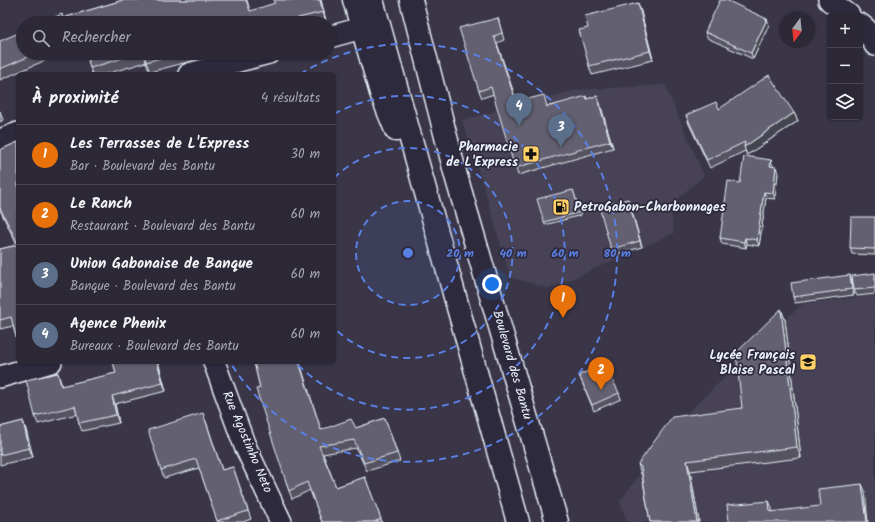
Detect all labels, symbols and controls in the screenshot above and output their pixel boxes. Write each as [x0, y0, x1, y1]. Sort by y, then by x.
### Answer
north arrow [779, 12, 815, 48]
map controls [827, 12, 863, 120]
button: + [827, 12, 863, 48]
search box [16, 16, 336, 60]
text: Rechercher [62, 26, 130, 50]
icon: search [30, 27, 52, 49]
button: − [827, 48, 863, 84]
button: layers [827, 84, 863, 120]
text: À proximité [32, 85, 119, 112]
text: 4 résultats [261, 88, 320, 109]
pin: 4 [506, 93, 532, 126]
pin: 3 [548, 114, 574, 147]
text: Les Terrasses de L'Express [70, 132, 249, 156]
place label: Pharmacie de L'Express [446, 137, 519, 173]
text: 1 [43, 144, 47, 165]
text: 30 m [291, 144, 320, 165]
pharmacy icon: Pharmacie de L'Express [521, 144, 541, 164]
text: Bar · Boulevard des Bantu [70, 156, 215, 177]
text: Le Ranch [70, 192, 132, 216]
fuel station icon: PetroGabon-Charbonnages [551, 197, 571, 217]
place label: PetroGabon-Charbonnages [574, 197, 725, 218]
text: 2 [41, 204, 49, 225]
text: 60 m [291, 204, 320, 225]
text: Restaurant · Boulevard des Bantu [70, 216, 255, 237]
text: 20 m [446, 244, 474, 263]
text: 40 m [499, 244, 527, 263]
text: 60 m [551, 244, 579, 263]
text: 80 m [603, 244, 631, 263]
centre of rings [401, 246, 415, 260]
text: Union Gabonaise de Banque [70, 252, 253, 276]
text: 3 [41, 264, 49, 285]
text: 60 m [291, 264, 320, 285]
your location [482, 274, 502, 294]
text: Banque · Boulevard des Bantu [70, 276, 236, 297]
pin: 1 [550, 285, 576, 318]
street label: Boulevard des Bantu [486, 308, 538, 423]
text: Agence Phenix [70, 312, 166, 336]
text: 4 [41, 324, 49, 345]
text: 60 m [291, 324, 320, 345]
text: Bureaux · Boulevard des Bantu [70, 336, 239, 357]
place label: Lycée Français Blaise Pascal [709, 345, 796, 381]
school or university icon: Lycée Français Blaise Pascal [798, 352, 818, 372]
pin: 2 [588, 357, 614, 390]
street label: Rue Agostinho Neto [216, 388, 278, 496]

